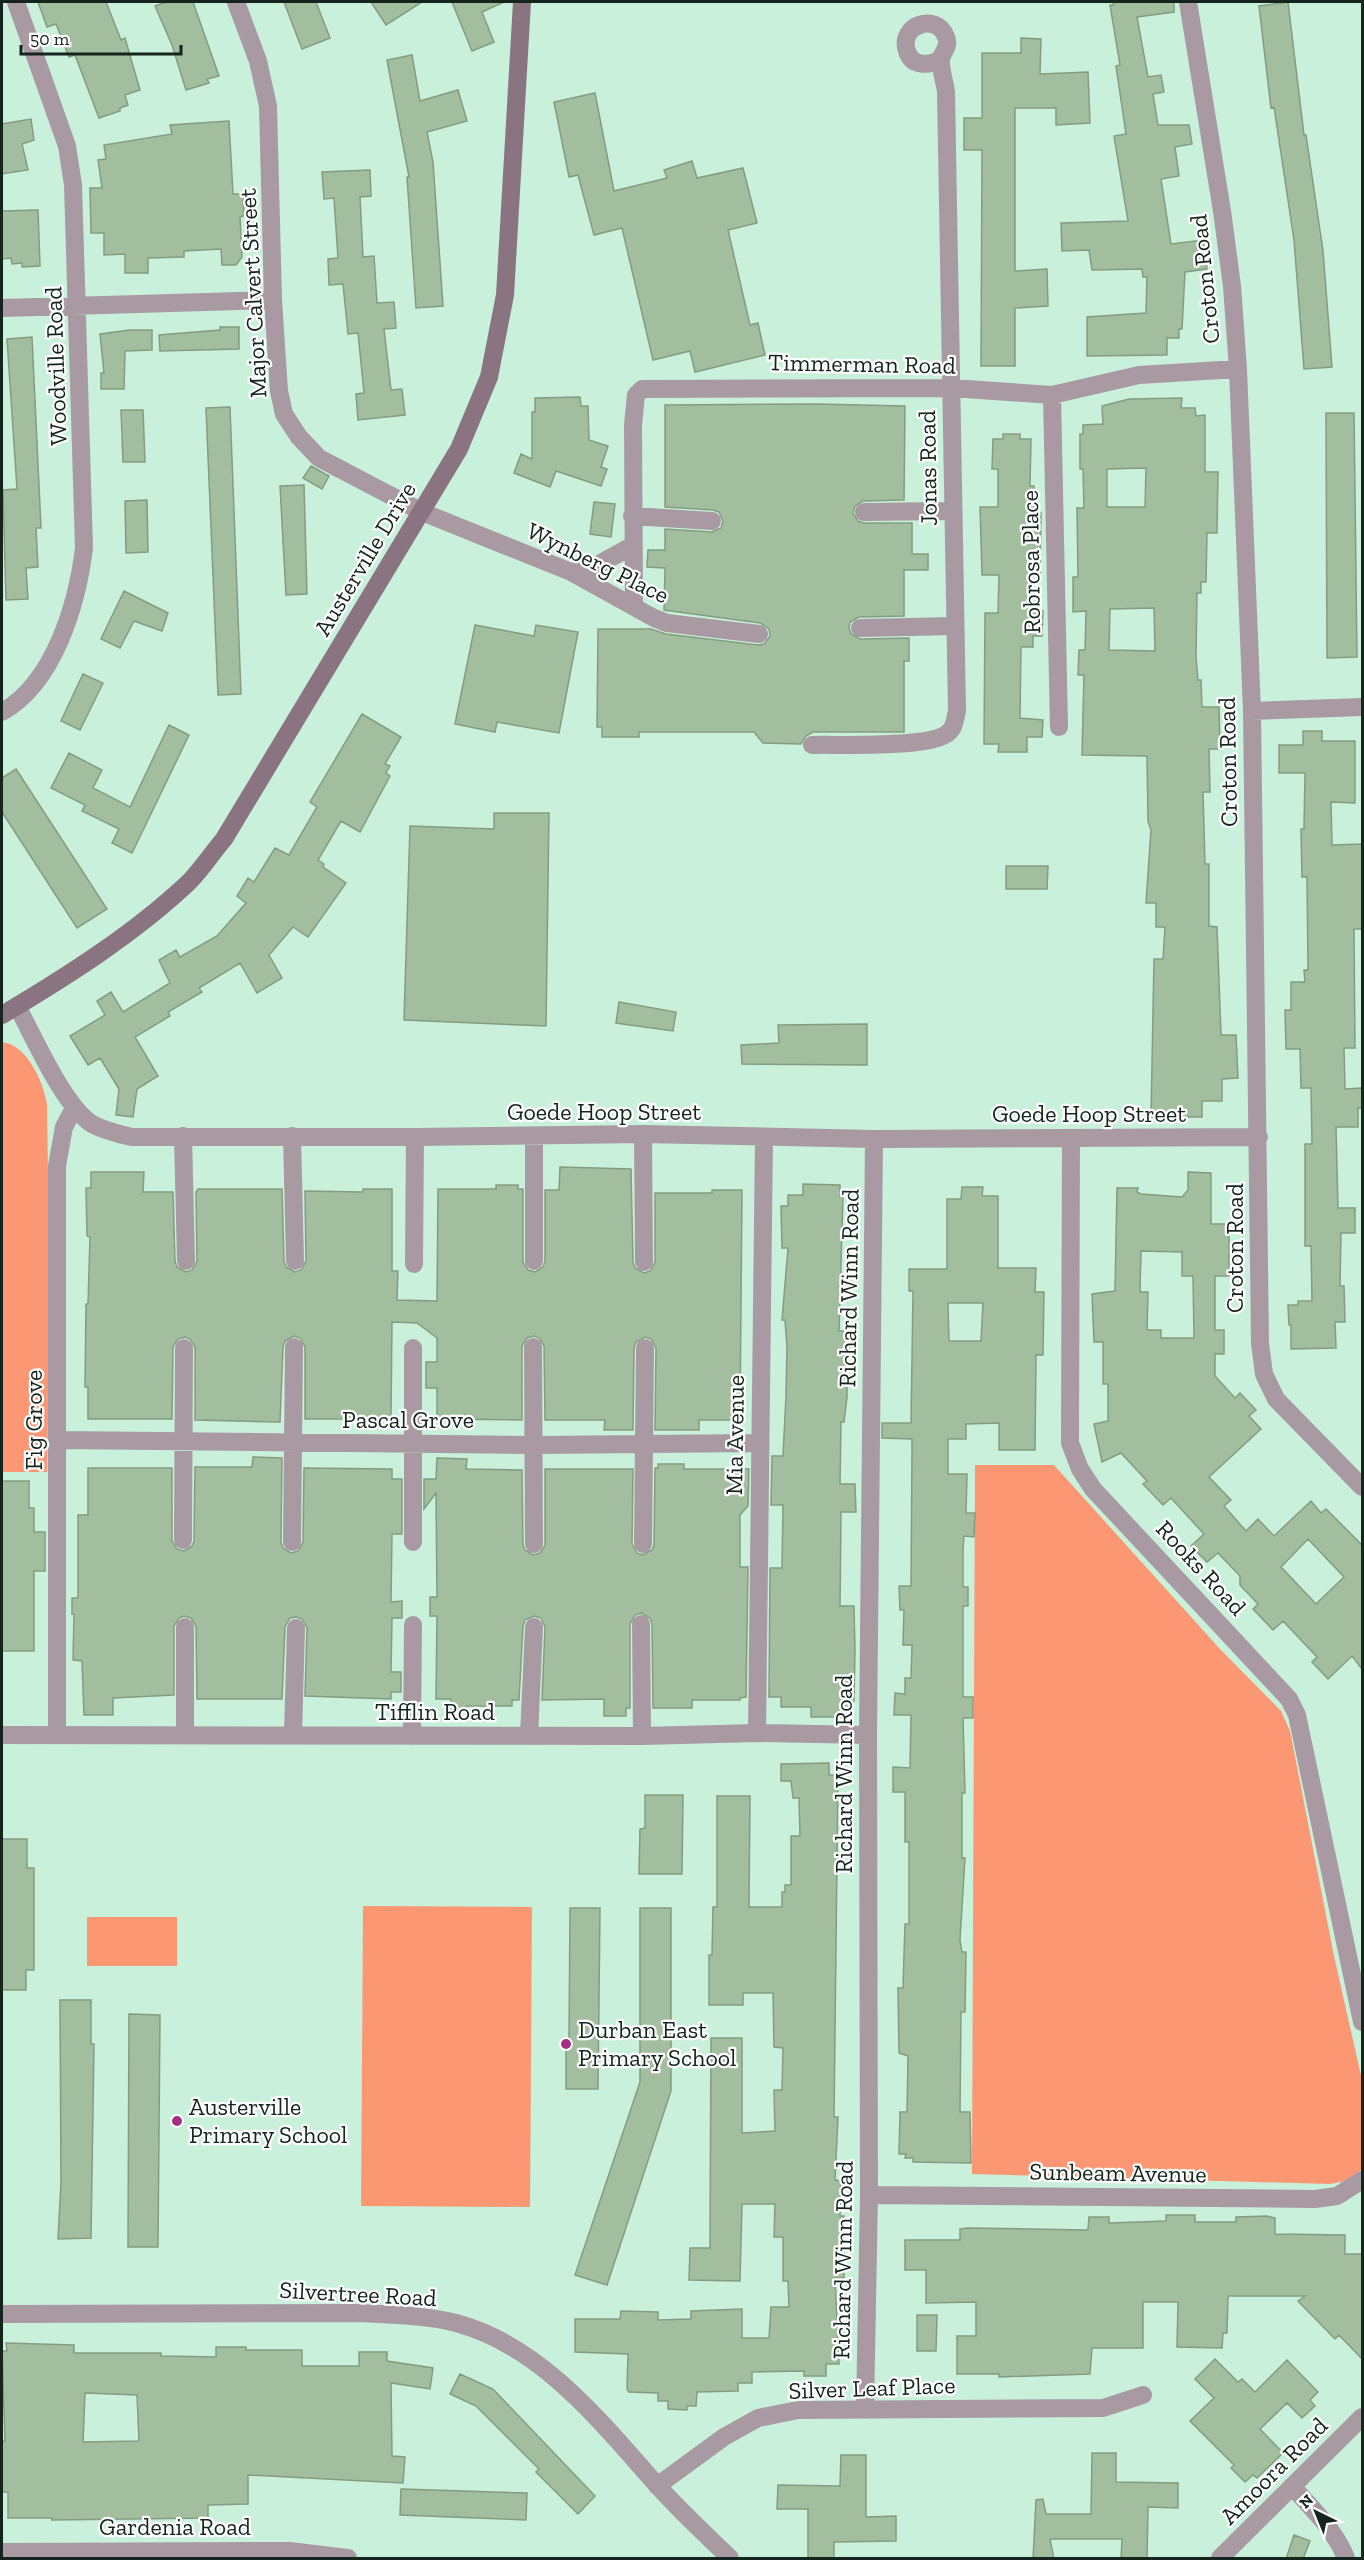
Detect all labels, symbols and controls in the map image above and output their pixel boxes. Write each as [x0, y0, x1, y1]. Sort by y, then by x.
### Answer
scale bar [21, 18, 182, 56]
text: 50 m [30, 28, 70, 50]
street label: Major Calvert Street [233, 187, 272, 399]
street label: Croton Road [1183, 213, 1226, 345]
street label: Woodville Road [38, 286, 73, 446]
street label: Timmerman Road [768, 347, 956, 380]
street label: Jonas Road [912, 410, 943, 526]
street label: Austerville Drive [307, 477, 422, 641]
street label: Robrosa Place [1015, 490, 1046, 634]
street label: Wynberg Place [522, 516, 674, 609]
street label: Croton Road [1212, 697, 1243, 827]
street label: Goede Hoop Street [507, 1097, 701, 1126]
street label: Goede Hoop Street [992, 1099, 1186, 1128]
street label: Croton Road [1220, 1183, 1249, 1313]
street label: Richard Winn Road [832, 1188, 865, 1388]
street label: Fig Grove [19, 1370, 48, 1470]
street label: Mia Avenue [719, 1375, 750, 1495]
street label: Pascal Grove [342, 1405, 474, 1434]
street label: Rooks Road [1150, 1514, 1253, 1621]
street label: Richard Winn Road [829, 1675, 858, 1873]
street label: Tifflin Road [375, 1697, 495, 1726]
place label: Durban East Primary School [578, 2015, 736, 2072]
marker: Durban East Primary School [559, 2037, 573, 2051]
place label: Austerville Primary School [189, 2092, 347, 2149]
marker: Austerville Primary School [170, 2114, 184, 2128]
street label: Sunbeam Avenue [1029, 2156, 1207, 2189]
street label: Richard Winn Road [826, 2160, 859, 2360]
street label: Silvertree Road [279, 2275, 437, 2312]
street label: Silver Leaf Place [788, 2370, 956, 2405]
street label: Amoora Road [1214, 2411, 1333, 2530]
north arrow [1286, 2482, 1346, 2542]
text: N [1295, 2490, 1317, 2512]
street label: Gardenia Road [99, 2512, 251, 2541]

